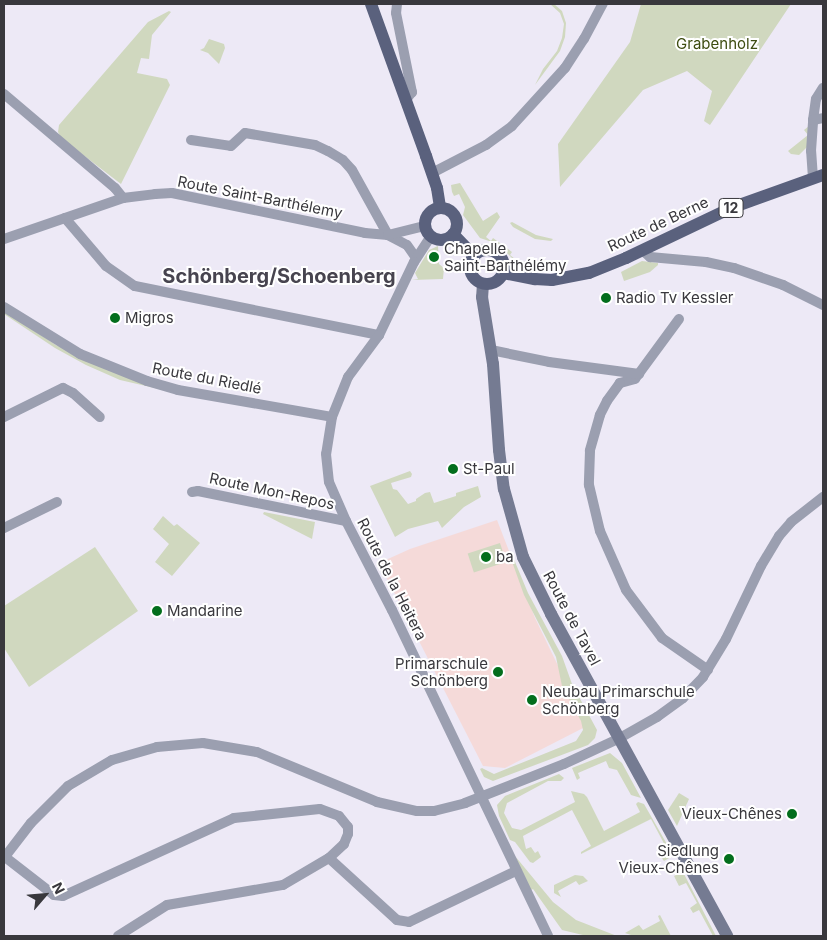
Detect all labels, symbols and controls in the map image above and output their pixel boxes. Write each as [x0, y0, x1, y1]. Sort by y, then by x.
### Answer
park label: Grabenholz [676, 35, 758, 53]
street label: Route Saint-Barthélemy [176, 172, 344, 222]
street label: Route de Berne [605, 193, 711, 255]
road number: 12 [718, 197, 744, 220]
place label: Chapelle Saint-Barthélémy [444, 239, 566, 274]
marker: Chapelle Saint-Barthélémy [428, 251, 440, 263]
district label: Schönberg/Schoenberg [162, 264, 396, 288]
place label: Radio Tv Kessler [616, 289, 734, 307]
marker: Radio Tv Kessler [600, 292, 612, 304]
place label: Migros [125, 309, 174, 327]
marker: Migros [109, 312, 121, 324]
street label: Route du Riedlé [151, 359, 263, 397]
place label: St-Paul [463, 460, 515, 478]
marker: St-Paul [447, 463, 459, 475]
street label: Route Mon-Repos [208, 469, 336, 513]
street label: Route de la Heitera [353, 515, 431, 643]
place label: ba [496, 548, 514, 566]
marker: ba [480, 551, 492, 563]
street label: Route de Tavel [540, 568, 604, 668]
place label: Mandarine [167, 602, 243, 620]
marker: Mandarine [151, 605, 163, 617]
place label: Primarschule Schönberg [395, 654, 488, 689]
marker: Primarschule Schönberg [492, 666, 504, 678]
place label: Neubau Primarschule Schönberg [542, 682, 695, 717]
marker: Neubau Primarschule Schönberg [526, 694, 538, 706]
place label: Vieux-Chênes [682, 805, 782, 823]
marker: Vieux-Chênes [786, 808, 798, 820]
place label: Siedlung Vieux-Chênes [619, 841, 719, 876]
marker: Siedlung Vieux-Chênes [723, 853, 735, 865]
north arrow [20, 870, 70, 920]
text: N [49, 879, 69, 897]

